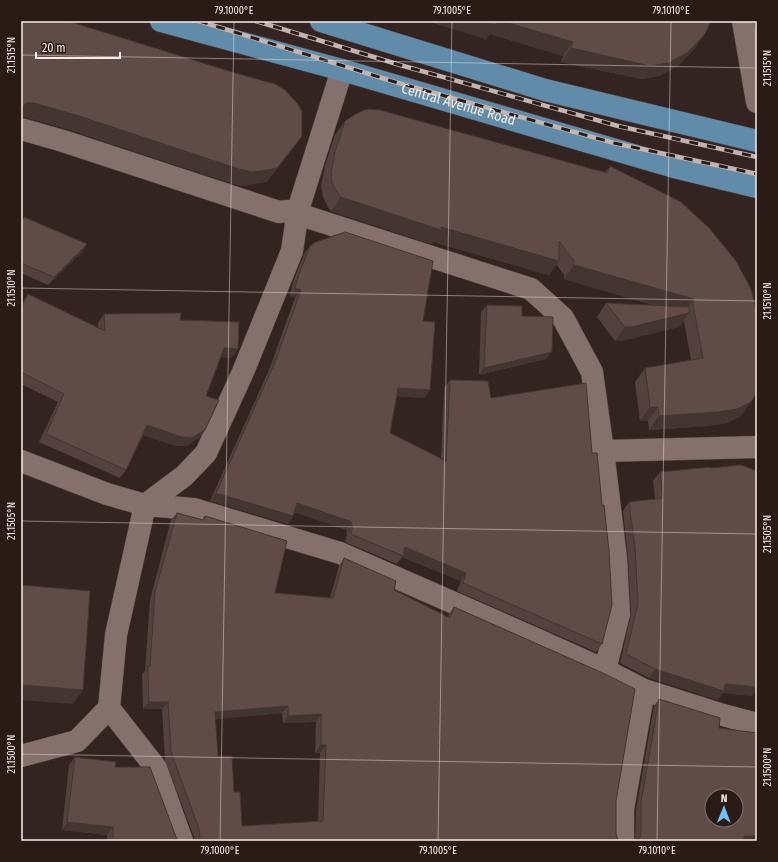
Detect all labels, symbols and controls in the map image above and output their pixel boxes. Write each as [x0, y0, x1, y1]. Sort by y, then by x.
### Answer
text: 79.1000°E [215, 5, 254, 17]
text: 79.1005°E [433, 5, 471, 17]
text: 79.1010°E [652, 5, 690, 17]
scale bar [36, 34, 120, 60]
text: 21.1515°N [6, 37, 18, 73]
text: 20 m [42, 41, 66, 55]
text: 21.1515°N [762, 50, 774, 86]
street label: Central Avenue Road [399, 79, 518, 129]
text: 21.1510°N [6, 269, 18, 307]
text: 21.1510°N [762, 282, 774, 320]
text: 21.1505°N [6, 502, 18, 540]
text: 21.1505°N [762, 515, 774, 553]
text: 21.1500°N [6, 735, 18, 773]
text: 21.1500°N [762, 748, 774, 786]
north arrow [704, 788, 744, 828]
text: N [721, 792, 728, 805]
text: 79.1000°E [201, 845, 240, 857]
text: 79.1005°E [419, 845, 457, 857]
text: 79.1010°E [638, 845, 676, 857]

